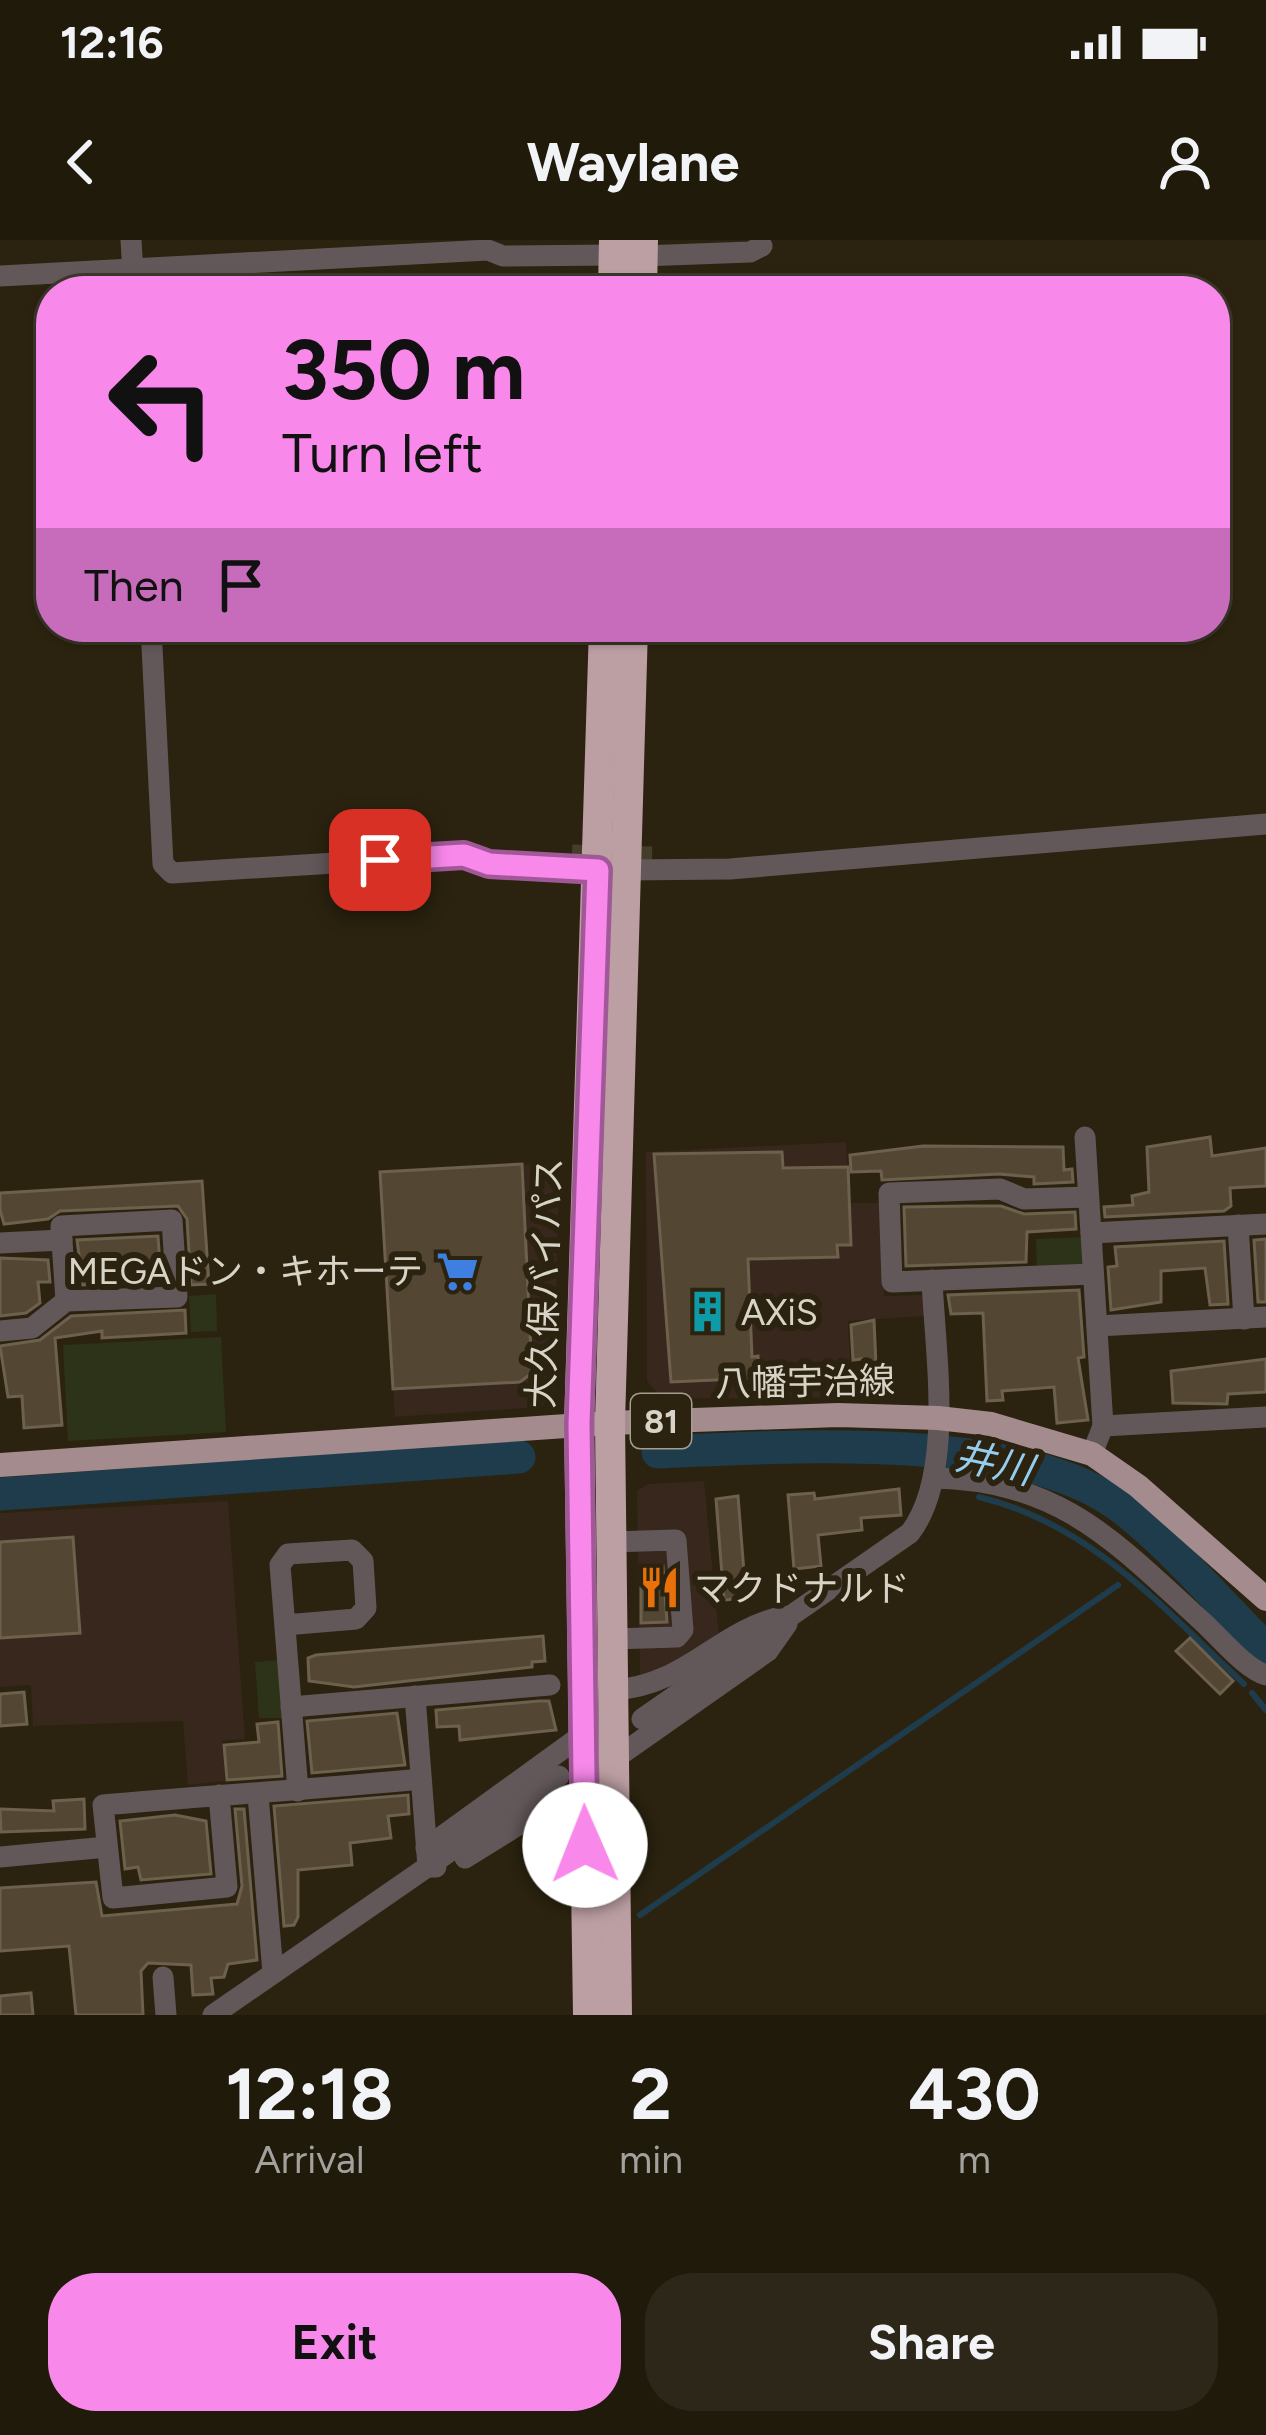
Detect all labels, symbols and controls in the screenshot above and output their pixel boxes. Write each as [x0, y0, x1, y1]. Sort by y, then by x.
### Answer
text: 12:16 [60, 15, 164, 69]
icon: back [48, 129, 114, 195]
icon: person [1152, 129, 1218, 195]
text: Waylane [527, 130, 739, 195]
text: 350 m [282, 319, 525, 420]
icon: left [84, 324, 240, 480]
text: Turn left [282, 421, 483, 486]
icon: arrive [208, 552, 274, 618]
text: Then [84, 558, 184, 612]
pin [329, 809, 431, 911]
icon: arrive [347, 827, 413, 893]
street label: 大久保バイパス [519, 1157, 571, 1409]
supermarket icon: MEGAドン・キホーテ [434, 1248, 480, 1294]
place label: MEGAドン・キホーテ [68, 1250, 423, 1293]
building icon: AXiS [684, 1289, 730, 1335]
place label: AXiS [741, 1291, 818, 1334]
street label: 八幡宇治線 [715, 1359, 895, 1405]
road number: 81 [631, 1394, 691, 1448]
water label: 井川 [951, 1432, 1041, 1495]
restaurant icon: マクドナルド [637, 1565, 683, 1611]
place label: マクドナルド [694, 1567, 910, 1610]
position arrow [522, 1782, 648, 1908]
text: 12:18 [225, 2051, 394, 2137]
text: 2 [630, 2051, 672, 2137]
text: 430 [908, 2051, 1041, 2137]
text: Arrival [254, 2136, 365, 2183]
text: min [619, 2136, 683, 2183]
text: m [958, 2136, 991, 2183]
button: Exit [48, 2273, 621, 2411]
button: Share [645, 2273, 1218, 2411]

